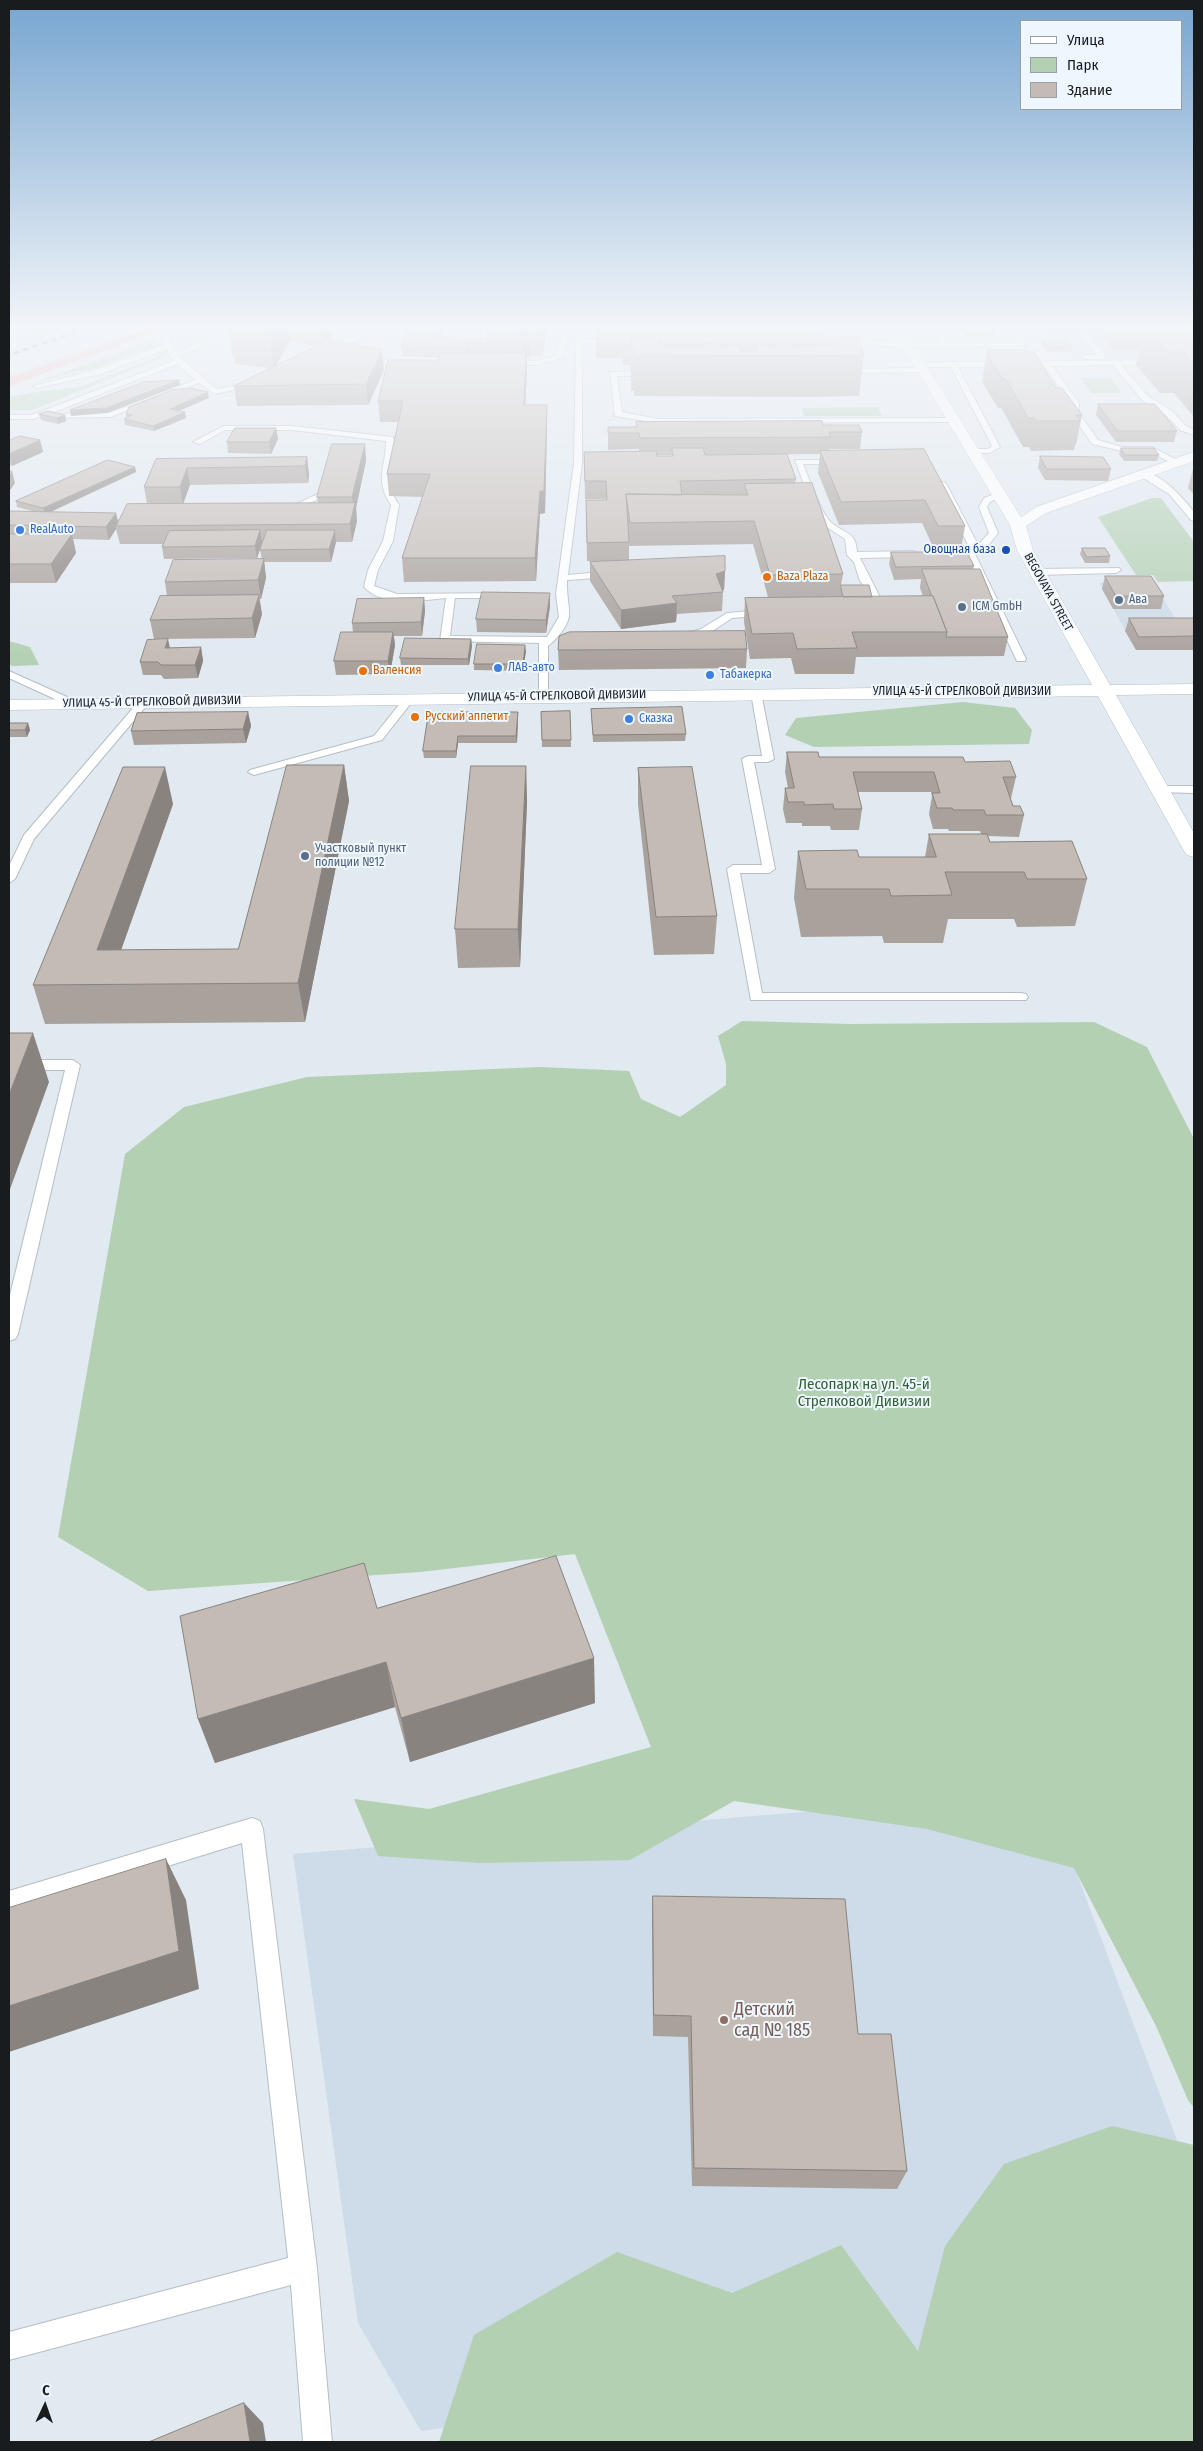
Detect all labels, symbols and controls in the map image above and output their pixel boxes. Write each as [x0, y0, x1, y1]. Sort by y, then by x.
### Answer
legend [1020, 20, 1183, 110]
text: Улица [1067, 31, 1105, 49]
text: Парк [1067, 56, 1098, 74]
text: Здание [1067, 81, 1113, 99]
place label: RealAuto [30, 523, 74, 537]
marker: RealAuto [14, 524, 26, 536]
place label: Овощная база [923, 543, 996, 557]
marker: Овощная база [1000, 544, 1012, 556]
street label: BEGOVAYA STREET [1021, 550, 1075, 634]
place label: Baza Plaza [777, 570, 828, 584]
marker: Baza Plaza [761, 571, 773, 583]
place label: Ава [1129, 593, 1147, 607]
marker: Ава [1113, 594, 1125, 606]
place label: ICM GmbH [972, 600, 1022, 614]
marker: ICM GmbH [956, 601, 968, 613]
place label: ЛАВ-авто [508, 661, 555, 675]
marker: ЛАВ-авто [492, 662, 504, 674]
place label: Валенсия [373, 664, 421, 678]
marker: Валенсия [357, 665, 369, 677]
place label: Табакерка [720, 668, 772, 682]
marker: Табакерка [704, 669, 716, 681]
street label: УЛИЦА 45-Й СТРЕЛКОВОЙ ДИВИЗИИ [873, 685, 1051, 699]
street label: УЛИЦА 45-Й СТРЕЛКОВОЙ ДИВИЗИИ [468, 687, 646, 705]
street label: УЛИЦА 45-Й СТРЕЛКОВОЙ ДИВИЗИИ [63, 693, 241, 711]
place label: Русский аппетит [425, 710, 508, 724]
marker: Русский аппетит [409, 711, 421, 723]
place label: Сказка [639, 712, 673, 726]
marker: Сказка [623, 713, 635, 725]
place label: Участковый пункт полиции №12 [315, 842, 406, 870]
marker: Участковый пункт полиции №12 [299, 850, 311, 862]
park label: Лесопарк на ул. 45-й Стрелковой Дивизии [798, 1376, 930, 1411]
place label: Детский сад № 185 [734, 1999, 810, 2042]
marker: Детский сад № 185 [718, 2014, 730, 2026]
north arrow [20, 2381, 70, 2431]
text: С [42, 2382, 50, 2399]

